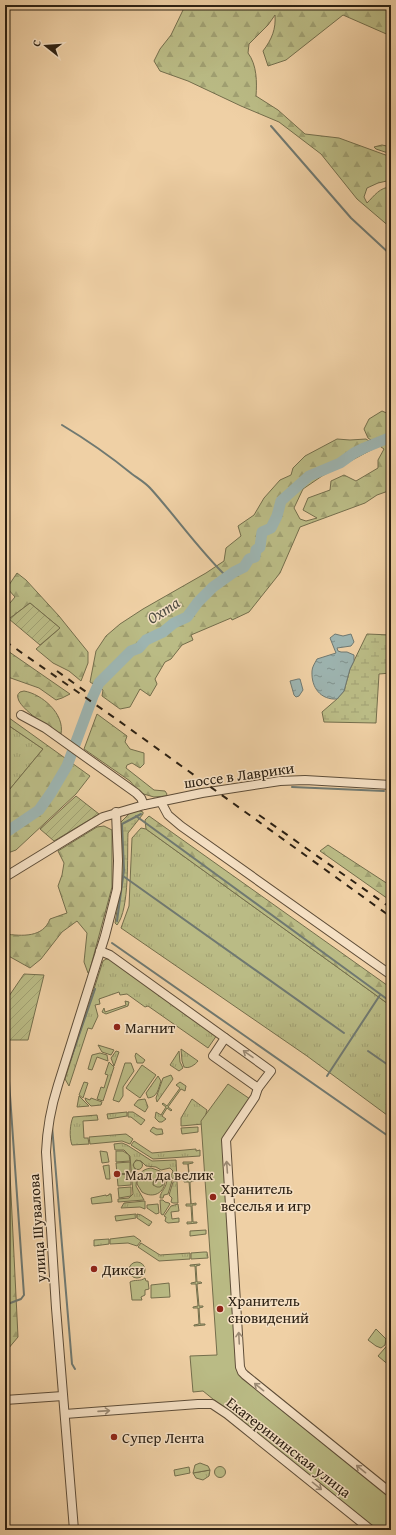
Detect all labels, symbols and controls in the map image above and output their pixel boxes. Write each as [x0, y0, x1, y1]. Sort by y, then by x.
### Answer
north arrow [26, 26, 66, 66]
text: С [28, 38, 45, 48]
water label: Охта [142, 590, 185, 630]
street label: шоссе в Лаврики [183, 757, 296, 793]
place label: Магнит [125, 1017, 176, 1038]
marker: Магнит [112, 1022, 122, 1032]
one-way arrow [243, 1050, 254, 1059]
one-way arrow [224, 1161, 231, 1174]
place label: Мал да велик [125, 1164, 214, 1185]
marker: Мал да велик [112, 1169, 122, 1179]
street label: улица Шувалова [23, 1172, 51, 1284]
place label: Хранитель веселья и игр [221, 1178, 311, 1216]
marker: Хранитель веселья и игр [208, 1192, 218, 1202]
place label: Дикси [101, 1259, 144, 1280]
marker: Дикси [89, 1264, 99, 1274]
place label: Хранитель сновидений [228, 1290, 309, 1328]
marker: Хранитель сновидений [215, 1304, 225, 1314]
one-way arrow [235, 1332, 242, 1345]
one-way arrow [254, 1382, 265, 1391]
street label: Екатерининская улица [222, 1392, 357, 1503]
one-way arrow [97, 1407, 110, 1414]
place label: Супер Лента [122, 1427, 205, 1448]
marker: Супер Лента [109, 1432, 119, 1442]
one-way arrow [355, 1464, 366, 1473]
one-way arrow [312, 1482, 323, 1491]

